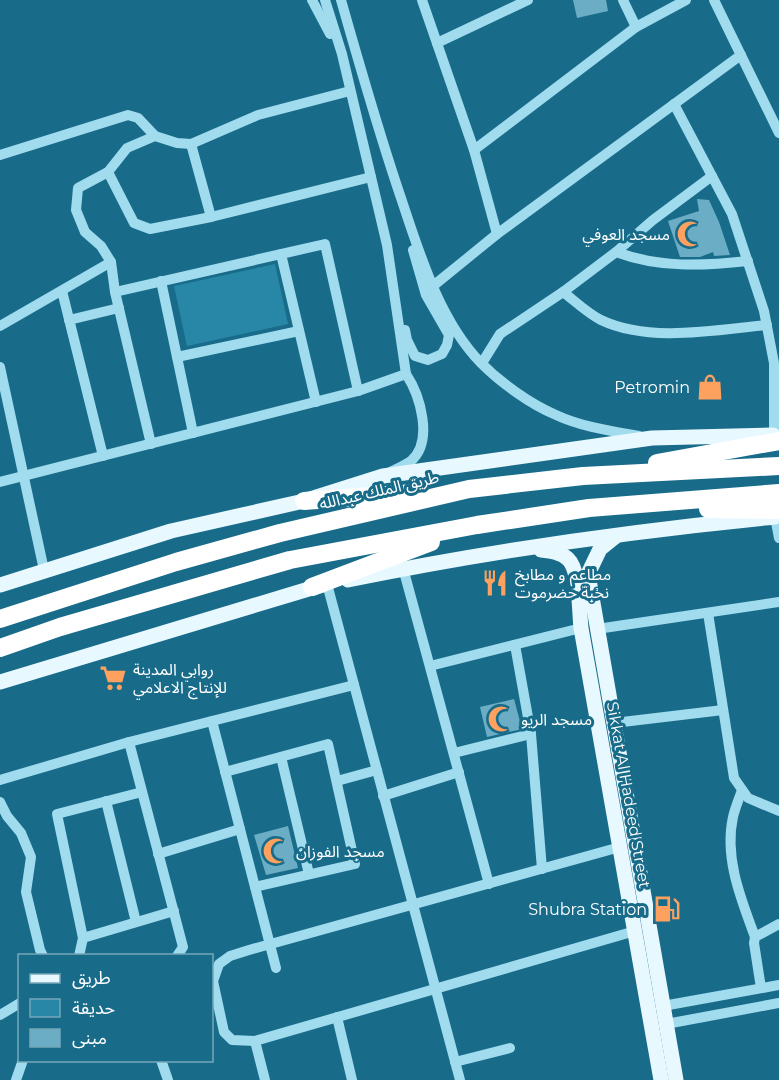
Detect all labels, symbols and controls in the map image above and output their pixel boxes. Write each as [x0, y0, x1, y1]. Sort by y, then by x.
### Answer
mosque icon: مسجد العوفي [675, 219, 705, 249]
place label: مسجد العوفي [582, 225, 670, 247]
shop icon: Petromin [695, 372, 725, 402]
place label: Petromin [614, 378, 690, 397]
street label: طريق الملك عبدالله [317, 467, 441, 514]
place label: مطاعم و مطابخ نخبة حضرموت [515, 565, 611, 602]
restaurant icon: مطاعم و مطابخ نخبة حضرموت [480, 568, 510, 598]
place label: روابي المدينة للإنتاج الاعلامي [133, 660, 227, 700]
supermarket icon: روابي المدينة للإنتاج الاعلامي [98, 663, 128, 693]
street label: Sikkat Al Hadeed Street [603, 700, 654, 890]
mosque icon: مسجد الريو [486, 704, 516, 734]
place label: مسجد الريو [521, 710, 592, 729]
mosque icon: مسجد الفوزان [261, 836, 291, 866]
place label: مسجد الفوزان [296, 842, 385, 861]
fuel station icon: Shubra Station [652, 894, 682, 924]
place label: Shubra Station [528, 900, 647, 919]
legend [18, 954, 213, 1062]
text: طريق [72, 967, 111, 989]
text: حديقة [72, 997, 115, 1019]
text: مبنى [72, 1027, 107, 1049]

